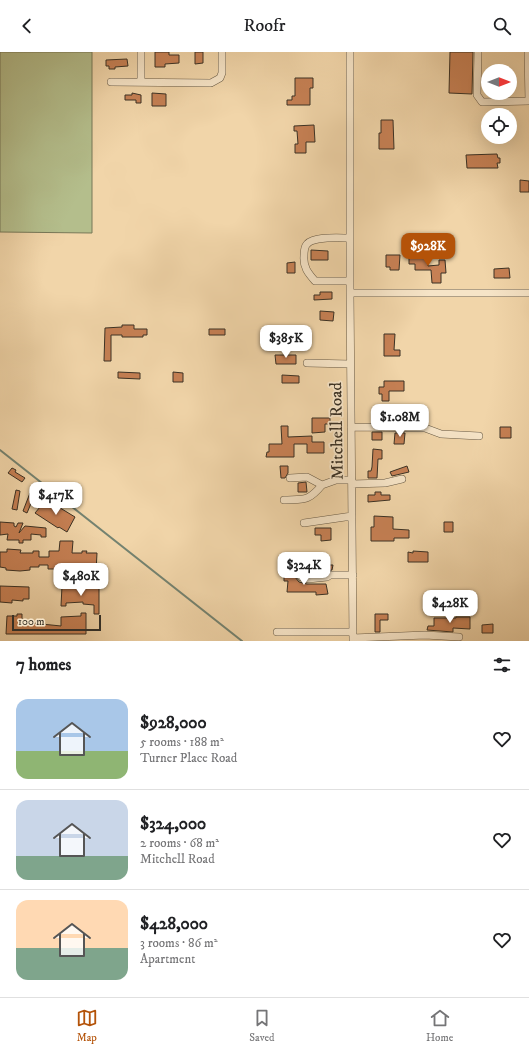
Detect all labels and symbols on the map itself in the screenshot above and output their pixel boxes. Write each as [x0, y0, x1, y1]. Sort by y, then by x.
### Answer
north arrow [481, 64, 517, 100]
pin: $928K [400, 233, 456, 267]
pin: $385K [258, 325, 314, 359]
street label: Mitchell Road [325, 381, 349, 480]
pin: $1.08M [367, 404, 433, 438]
pin: $417K [28, 482, 84, 516]
pin: $324K [276, 552, 332, 586]
pin: $480K [53, 563, 109, 597]
pin: $428K [422, 590, 478, 624]
scale bar [12, 613, 101, 632]

